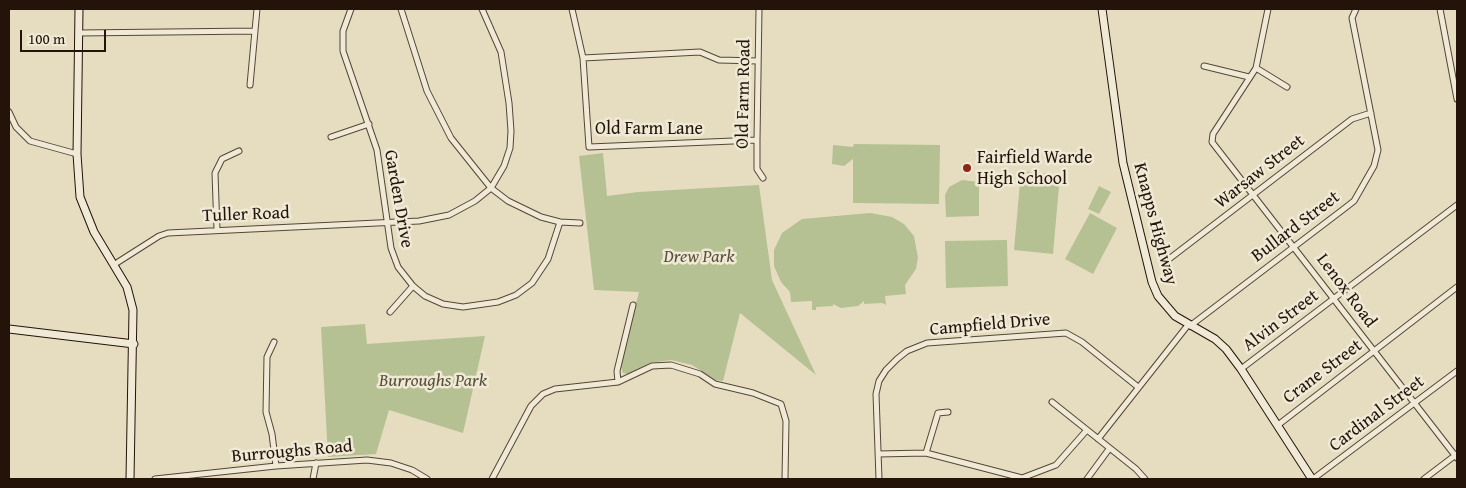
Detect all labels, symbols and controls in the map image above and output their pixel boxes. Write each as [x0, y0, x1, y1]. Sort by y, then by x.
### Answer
scale bar [22, 20, 109, 52]
text: 100 m [28, 28, 65, 49]
street label: Old Farm Road [732, 39, 756, 149]
street label: Old Farm Lane [595, 118, 703, 140]
street label: Warsaw Street [1211, 130, 1309, 214]
place label: Fairfield Warde High School [977, 147, 1092, 190]
street label: Garden Drive [379, 148, 417, 250]
street label: Knapps Highway [1128, 160, 1182, 288]
marker: Fairfield Warde High School [961, 162, 973, 174]
street label: Bullard Street [1248, 187, 1344, 267]
street label: Tuller Road [202, 203, 290, 227]
park label: Drew Park [664, 246, 734, 268]
street label: Lenox Road [1311, 250, 1381, 332]
street label: Alvin Street [1239, 285, 1323, 357]
street label: Campfield Drive [929, 309, 1051, 341]
street label: Crane Street [1279, 335, 1367, 409]
park label: Burroughs Park [379, 370, 487, 392]
street label: Cardinal Street [1325, 371, 1429, 457]
street label: Burroughs Road [231, 436, 353, 468]

